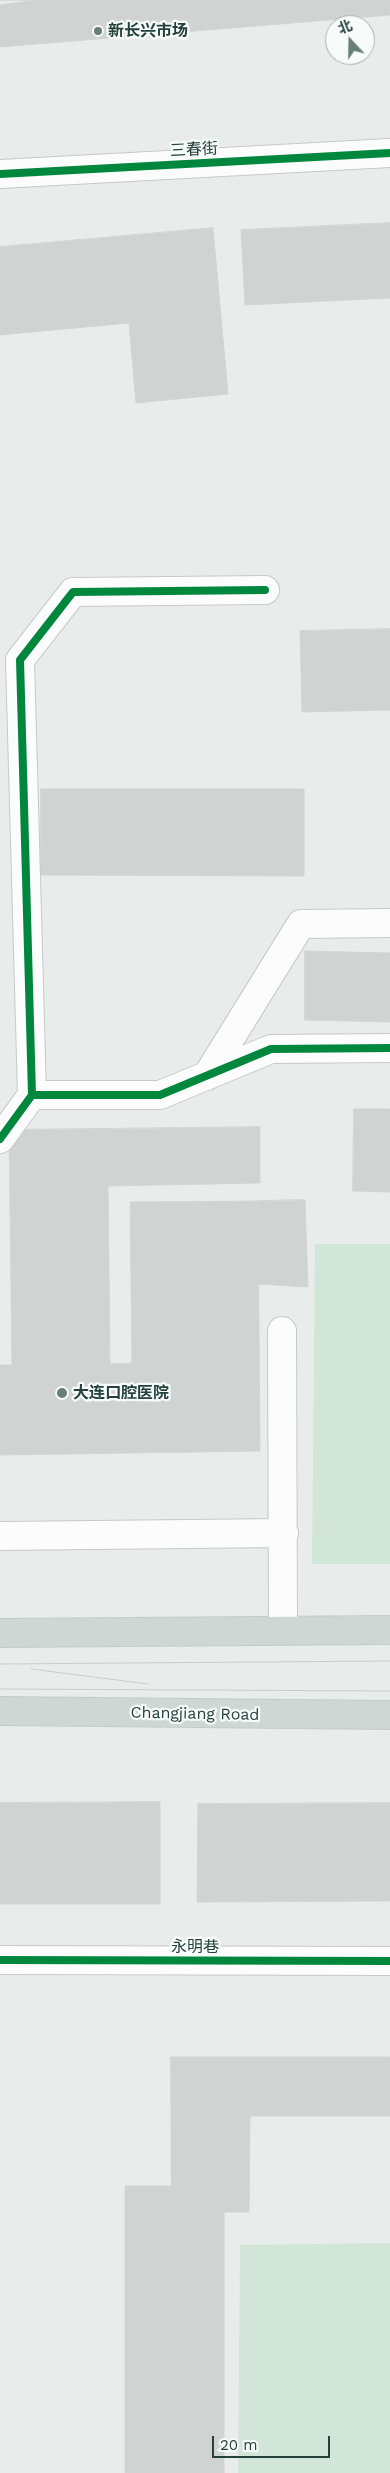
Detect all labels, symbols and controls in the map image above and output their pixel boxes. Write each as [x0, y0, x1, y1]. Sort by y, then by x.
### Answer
north arrow [325, 15, 375, 65]
text: 北 [336, 17, 354, 37]
place label: 新长兴市场 [108, 21, 188, 41]
marker: 新长兴市场 [92, 25, 104, 37]
street label: 三春街 [170, 139, 218, 161]
place label: 大连口腔医院 [73, 1383, 169, 1403]
marker: 大连口腔医院 [55, 1386, 69, 1400]
street label: Changjiang Road [130, 1703, 260, 1725]
street label: 永明巷 [171, 1937, 219, 1957]
scale bar [215, 2426, 332, 2458]
text: 20 m [220, 2436, 258, 2454]

